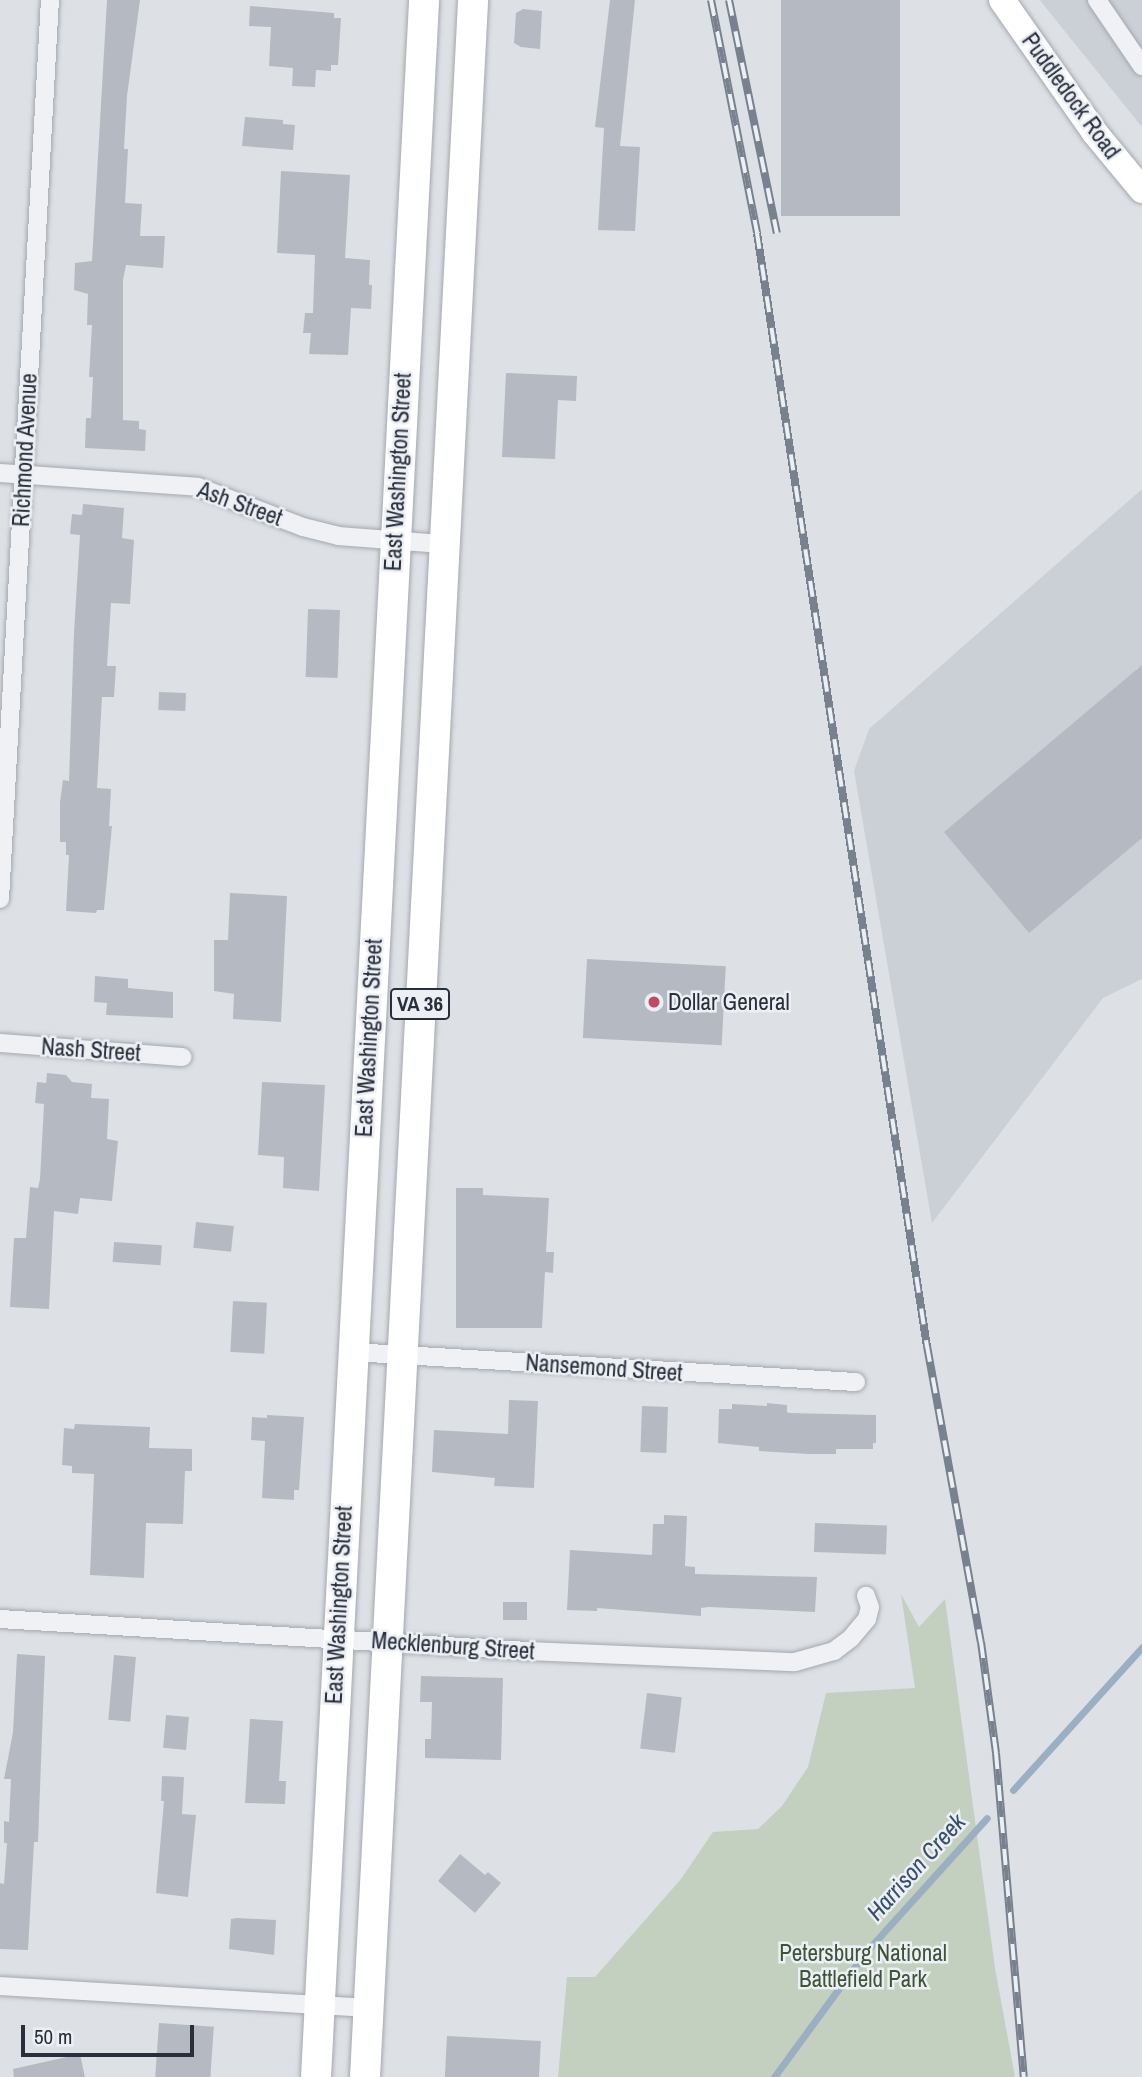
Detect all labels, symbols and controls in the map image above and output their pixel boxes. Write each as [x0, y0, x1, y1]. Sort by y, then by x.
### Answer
street label: Puddledock Road [1016, 28, 1126, 164]
street label: Richmond Avenue [7, 372, 43, 528]
street label: East Washington Street [379, 372, 417, 572]
street label: Ash Street [194, 476, 286, 532]
street label: East Washington Street [350, 938, 388, 1138]
road number: VA 36 [388, 986, 452, 1021]
place label: Dollar General [668, 988, 790, 1016]
marker: Dollar General [646, 994, 662, 1010]
street label: Nash Street [40, 1033, 142, 1067]
street label: Nansemond Street [525, 1349, 683, 1387]
street label: East Washington Street [320, 1505, 358, 1705]
street label: Mecklenburg Street [370, 1627, 536, 1665]
water label: Harrison Creek [861, 1808, 971, 1926]
park label: Petersburg National Battlefield Park [779, 1939, 947, 1993]
scale bar [24, 2010, 198, 2054]
text: 50 m [34, 2022, 72, 2051]

